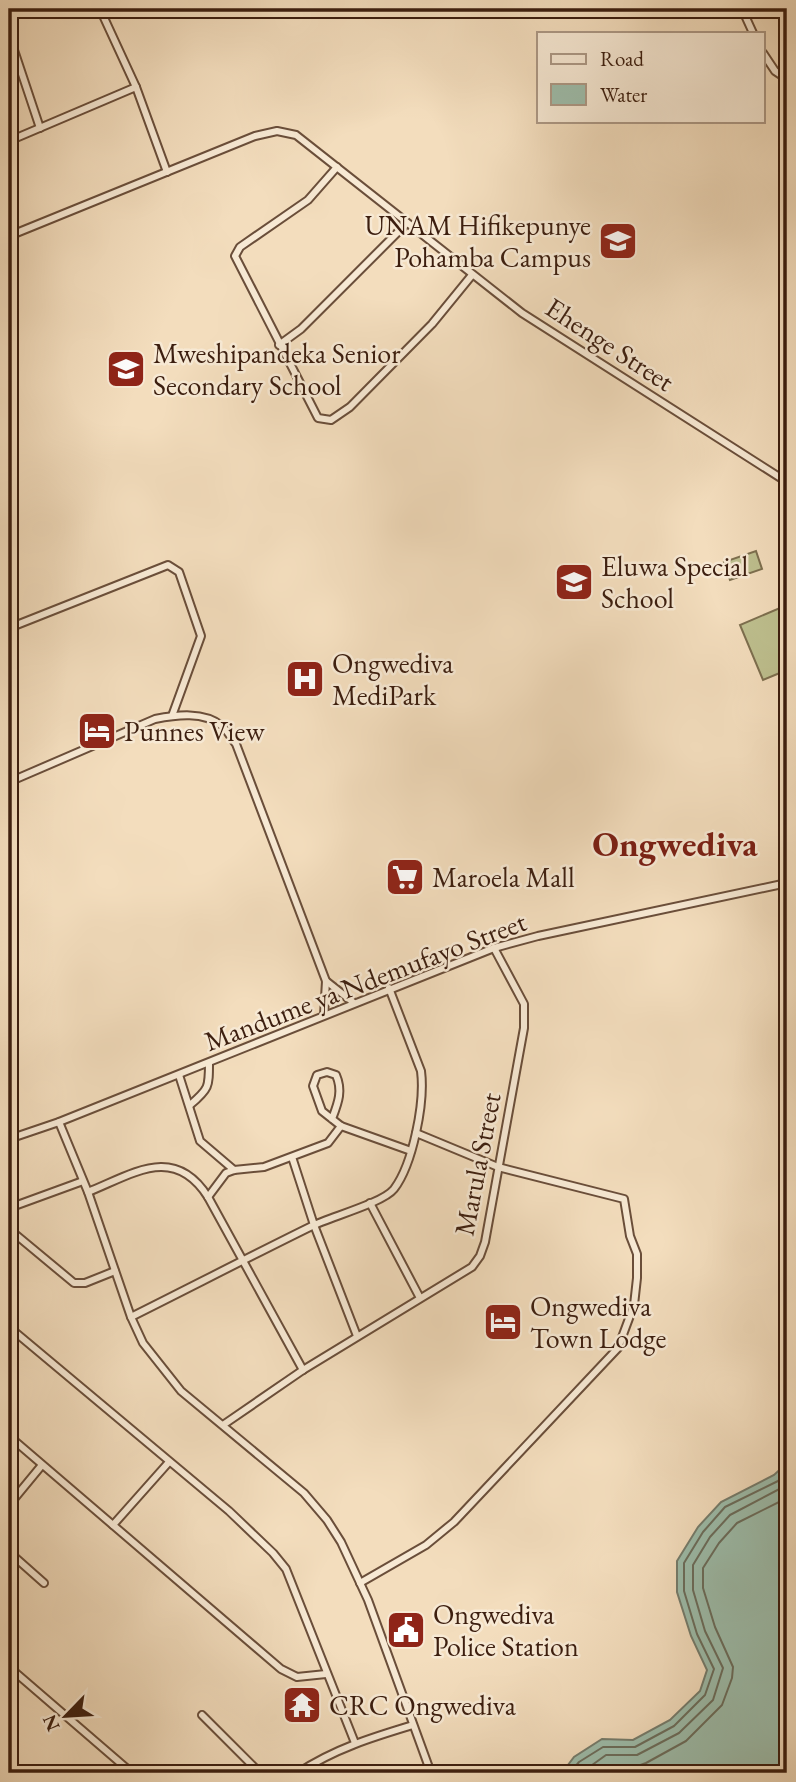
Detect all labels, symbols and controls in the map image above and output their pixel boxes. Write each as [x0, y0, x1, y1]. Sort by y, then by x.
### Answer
legend [537, 32, 764, 122]
text: Road [600, 45, 644, 72]
text: Water [600, 81, 647, 108]
place label: UNAM Hifikepunye Pohamba Campus [364, 207, 591, 275]
school or university icon: UNAM Hifikepunye Pohamba Campus [597, 220, 639, 262]
street label: Ehenge Street [539, 289, 681, 399]
place label: Mweshipandeka Senior Secondary School [153, 335, 401, 403]
school or university icon: Mweshipandeka Senior Secondary School [105, 348, 147, 390]
place label: Eluwa Special School [601, 548, 748, 616]
school or university icon: Eluwa Special School [553, 561, 595, 603]
place label: Ongwediva MediPark [332, 645, 454, 713]
hospital icon: Ongwediva MediPark [284, 658, 326, 700]
hotel icon: Punnes View [76, 710, 118, 752]
place label: Punnes View [124, 713, 265, 749]
district label: Ongwediva [592, 821, 758, 866]
supermarket icon: Maroela Mall [384, 856, 426, 898]
place label: Maroela Mall [432, 859, 575, 895]
street label: Mandume ya Ndemufayo Street [199, 903, 531, 1059]
street label: Marula Street [446, 1089, 509, 1239]
place label: Ongwediva Town Lodge [530, 1288, 666, 1356]
hotel icon: Ongwediva Town Lodge [482, 1301, 524, 1343]
place label: Ongwediva Police Station [433, 1596, 579, 1664]
public building icon: Ongwediva Police Station [385, 1609, 427, 1651]
north arrow [32, 1680, 102, 1750]
temple icon: CRC Ongwediva [281, 1684, 323, 1726]
place label: CRC Ongwediva [329, 1687, 517, 1723]
text: N [36, 1710, 66, 1735]

